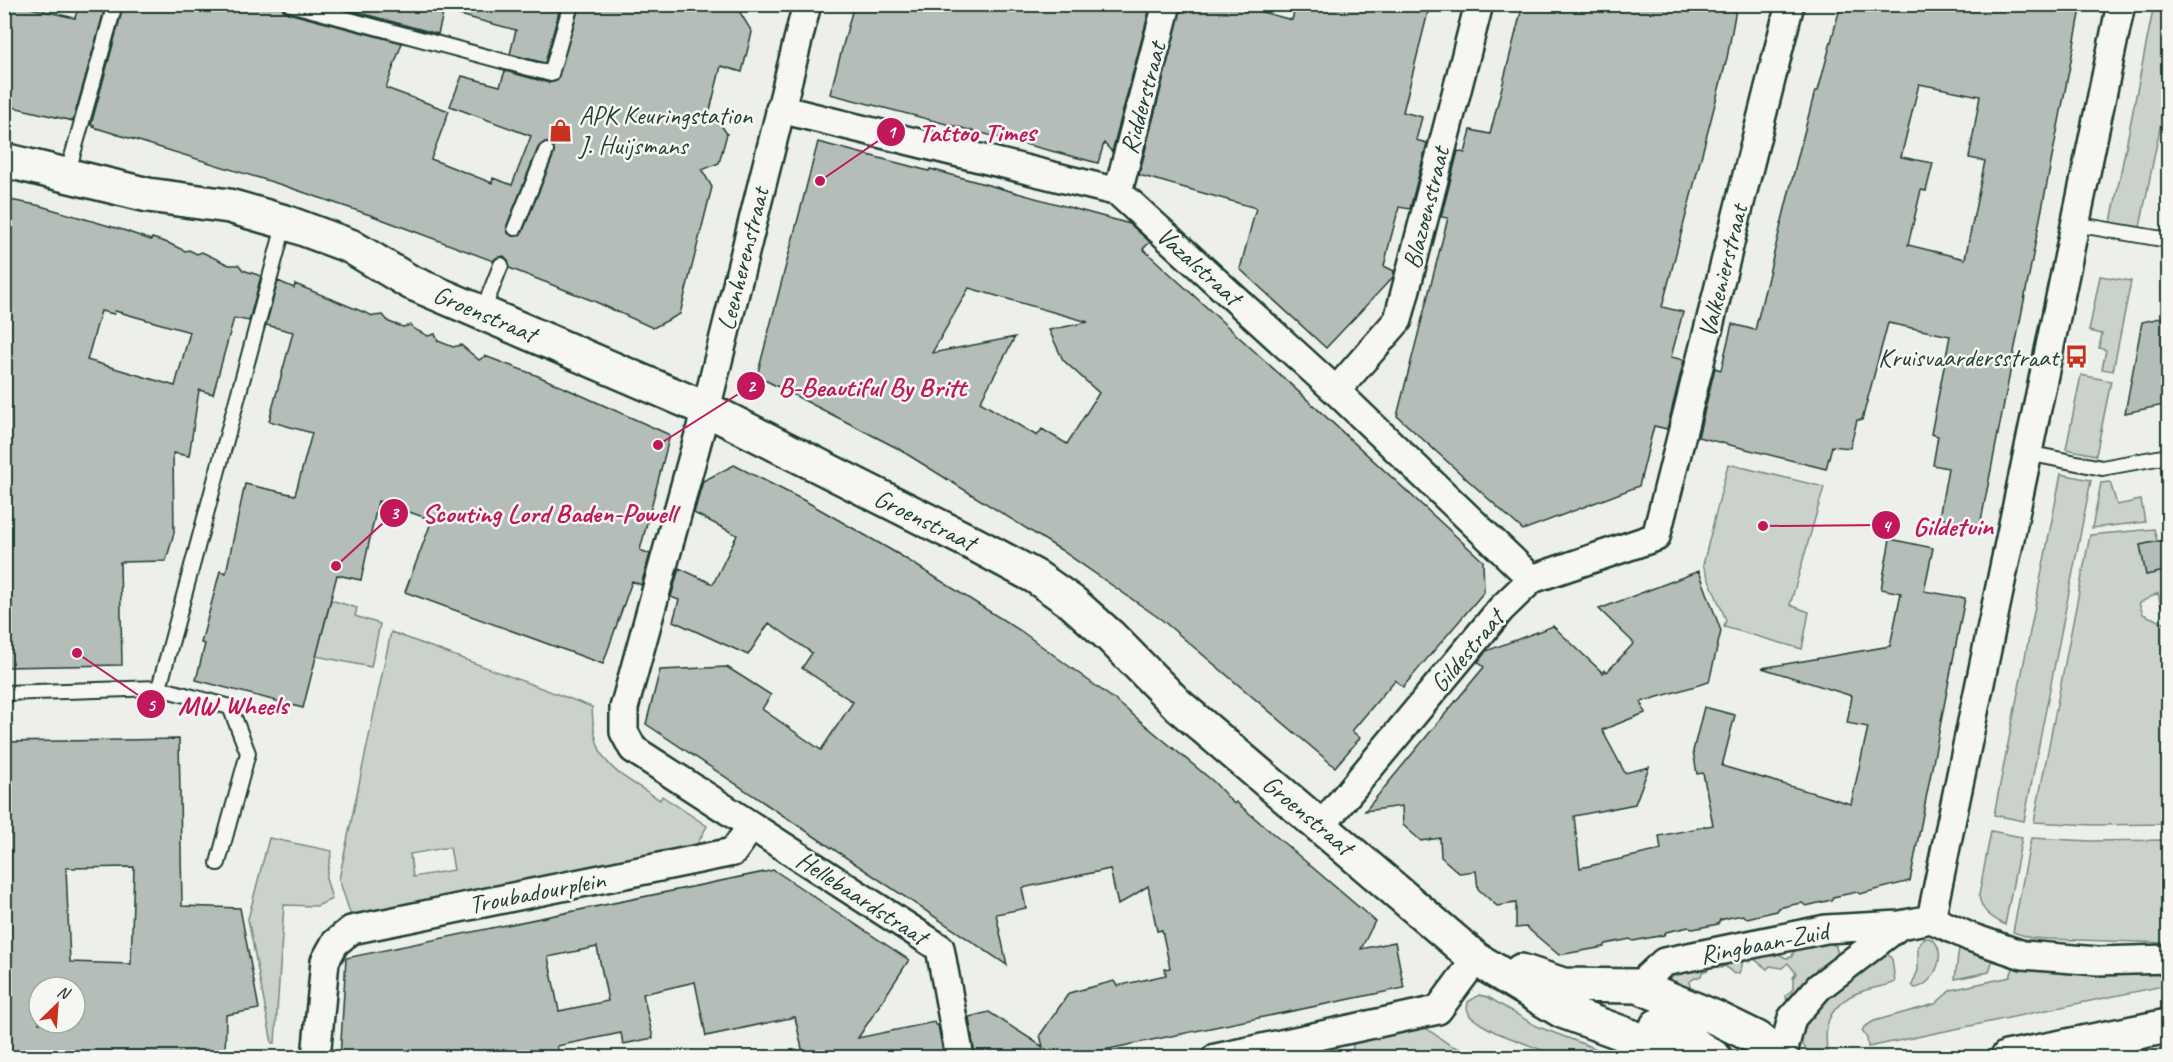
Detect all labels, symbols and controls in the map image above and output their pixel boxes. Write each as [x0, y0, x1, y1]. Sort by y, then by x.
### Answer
street label: Ridderstraat [1112, 36, 1174, 158]
place label: APK Keuringstation J. Huijsmans [577, 99, 754, 162]
callout: Tattoo Times [876, 109, 1047, 154]
text: Tattoo Times [918, 115, 1038, 149]
shop icon: APK Keuringstation J. Huijsmans [548, 117, 574, 143]
text: 1 [887, 121, 897, 143]
street label: Blazoenstraat [1395, 141, 1458, 272]
street label: Leenherenstraat [709, 182, 777, 334]
street label: Valkenierstraat [1691, 199, 1756, 341]
street label: Vazalstraat [1150, 219, 1251, 315]
street label: Groenstraat [428, 278, 545, 352]
place label: Kruisvaardersstraat [1878, 341, 2060, 374]
bus stop icon: Kruisvaardersstraat [2063, 344, 2089, 370]
callout: B-Beautiful By Britt [736, 364, 978, 409]
text: B-Beautiful By Britt [778, 370, 969, 404]
text: 2 [747, 375, 757, 397]
street label: Groenstraat [869, 481, 984, 560]
callout: Scouting Lord Baden-Powell [379, 490, 688, 535]
text: Scouting Lord Baden-Powell [422, 496, 681, 530]
text: 3 [390, 502, 400, 524]
callout: Gildetuin [1871, 503, 2005, 548]
text: Gildetuin [1913, 509, 1995, 543]
text: 4 [1882, 515, 1892, 537]
street label: Gildestraat [1423, 600, 1513, 699]
callout: MW Wheels [136, 682, 301, 727]
text: MW Wheels [178, 688, 291, 722]
text: 5 [147, 694, 157, 716]
street label: Groenstraat [1256, 767, 1363, 865]
street label: Hellebaardstraat [790, 843, 937, 955]
street label: Troubadourplein [466, 862, 609, 921]
street label: Ringbaan-Zuid [1697, 914, 1835, 972]
north arrow [27, 975, 87, 1035]
text: N [54, 981, 74, 1005]

